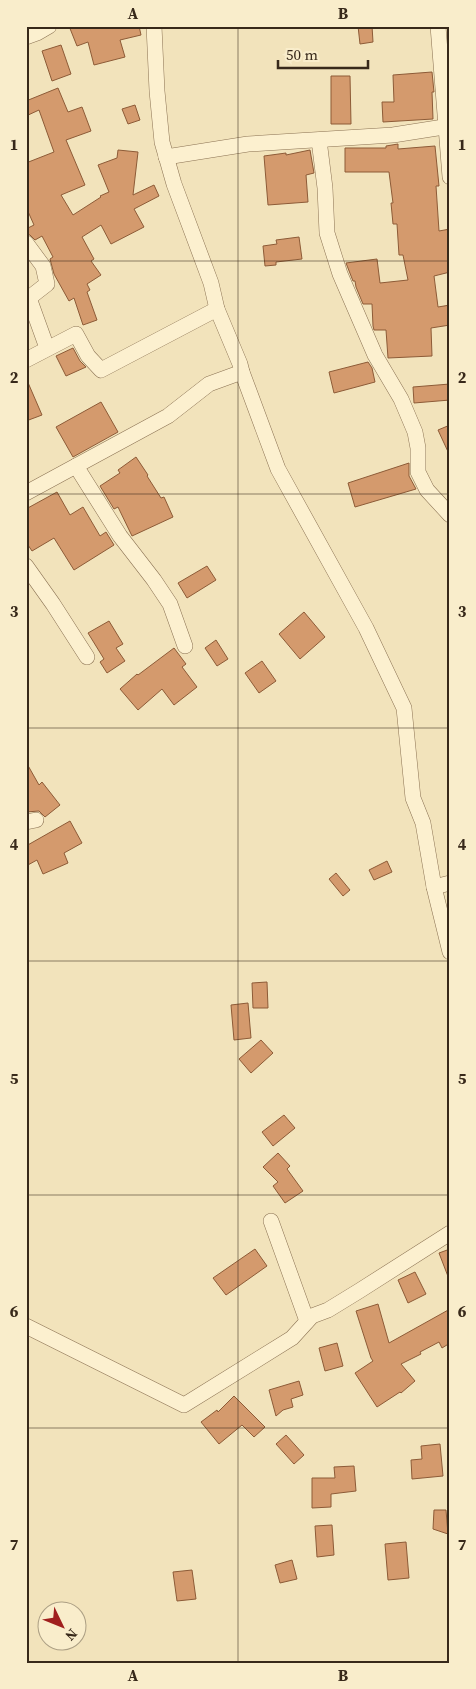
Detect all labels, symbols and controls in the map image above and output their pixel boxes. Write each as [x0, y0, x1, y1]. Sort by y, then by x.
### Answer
text: A [128, 2, 139, 24]
text: B [338, 2, 349, 24]
scale bar [278, 38, 368, 70]
text: 50 m [286, 44, 318, 65]
text: 1 [10, 133, 18, 155]
text: 1 [458, 133, 466, 155]
text: 2 [10, 366, 19, 388]
text: 2 [458, 366, 467, 388]
text: 3 [10, 600, 19, 622]
text: 3 [458, 600, 467, 622]
text: 4 [10, 833, 19, 855]
text: 4 [458, 833, 467, 855]
text: 5 [10, 1067, 19, 1089]
text: 5 [458, 1067, 467, 1089]
text: 6 [10, 1300, 19, 1322]
text: 6 [458, 1300, 467, 1322]
text: 7 [10, 1533, 19, 1555]
text: 7 [458, 1533, 467, 1555]
north arrow [38, 1602, 88, 1652]
text: N [61, 1624, 82, 1645]
text: A [128, 1664, 139, 1686]
text: B [338, 1664, 349, 1686]

